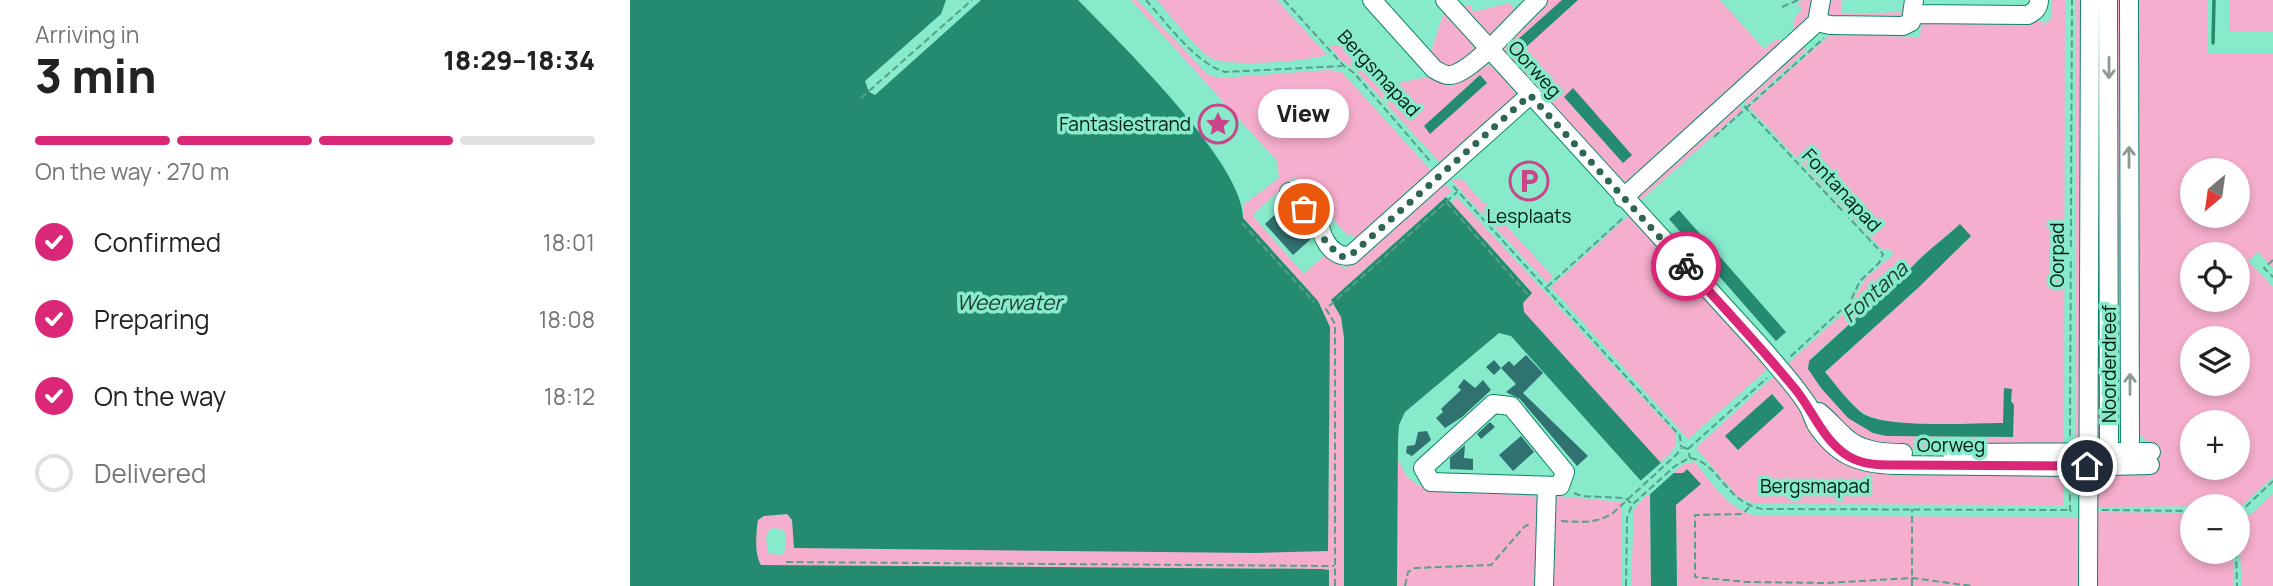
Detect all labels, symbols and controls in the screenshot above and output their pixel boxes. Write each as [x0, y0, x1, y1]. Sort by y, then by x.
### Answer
text: Arriving in [35, 18, 140, 50]
street label: Bergsmapad [1332, 24, 1426, 122]
street label: Oorweg [1502, 35, 1568, 103]
text: 18:29–18:34 [443, 42, 595, 78]
text: 3 min [35, 44, 156, 107]
one-way arrow [2102, 56, 2116, 79]
callout: View [1258, 90, 1350, 139]
text: View [1277, 97, 1330, 129]
place icon: Fantasiestrand [1197, 103, 1239, 145]
place label: Fantasiestrand [1059, 111, 1191, 137]
street label: Fontanapad [1797, 143, 1887, 237]
one-way arrow [2122, 146, 2136, 169]
text: On the way · 270 m [35, 155, 229, 187]
north arrow [2180, 158, 2250, 228]
map controls [2180, 158, 2250, 564]
parking icon: Lesplaats [1508, 160, 1550, 202]
pin [1274, 179, 1334, 239]
icon: bag [1285, 190, 1323, 228]
place label: Lesplaats [1486, 203, 1572, 229]
icon: check [35, 223, 73, 261]
street label: Oorpad [2044, 223, 2070, 287]
text: Confirmed [94, 224, 221, 260]
text: 18:01 [543, 226, 595, 258]
courier [1651, 231, 1721, 301]
button: locate [2180, 242, 2250, 312]
icon: bike [1667, 247, 1705, 285]
water label: Fontana [1835, 253, 1914, 328]
water label: Weerwater [956, 288, 1064, 316]
icon: check [35, 300, 73, 338]
text: Preparing [94, 301, 210, 337]
text: 18:08 [538, 303, 595, 335]
street label: Noorderdreef [2096, 305, 2122, 423]
button: layers [2180, 326, 2250, 396]
one-way arrow [2123, 373, 2137, 396]
icon: check [35, 377, 73, 415]
text: On the way [94, 378, 226, 414]
text: 18:12 [544, 380, 595, 412]
button: + [2180, 410, 2250, 480]
street label: Oorweg [1917, 432, 1985, 458]
pin [2057, 436, 2117, 496]
icon: home [2068, 447, 2106, 485]
text: Delivered [94, 455, 206, 491]
street label: Bergsmapad [1760, 473, 1870, 499]
button: − [2180, 494, 2250, 564]

